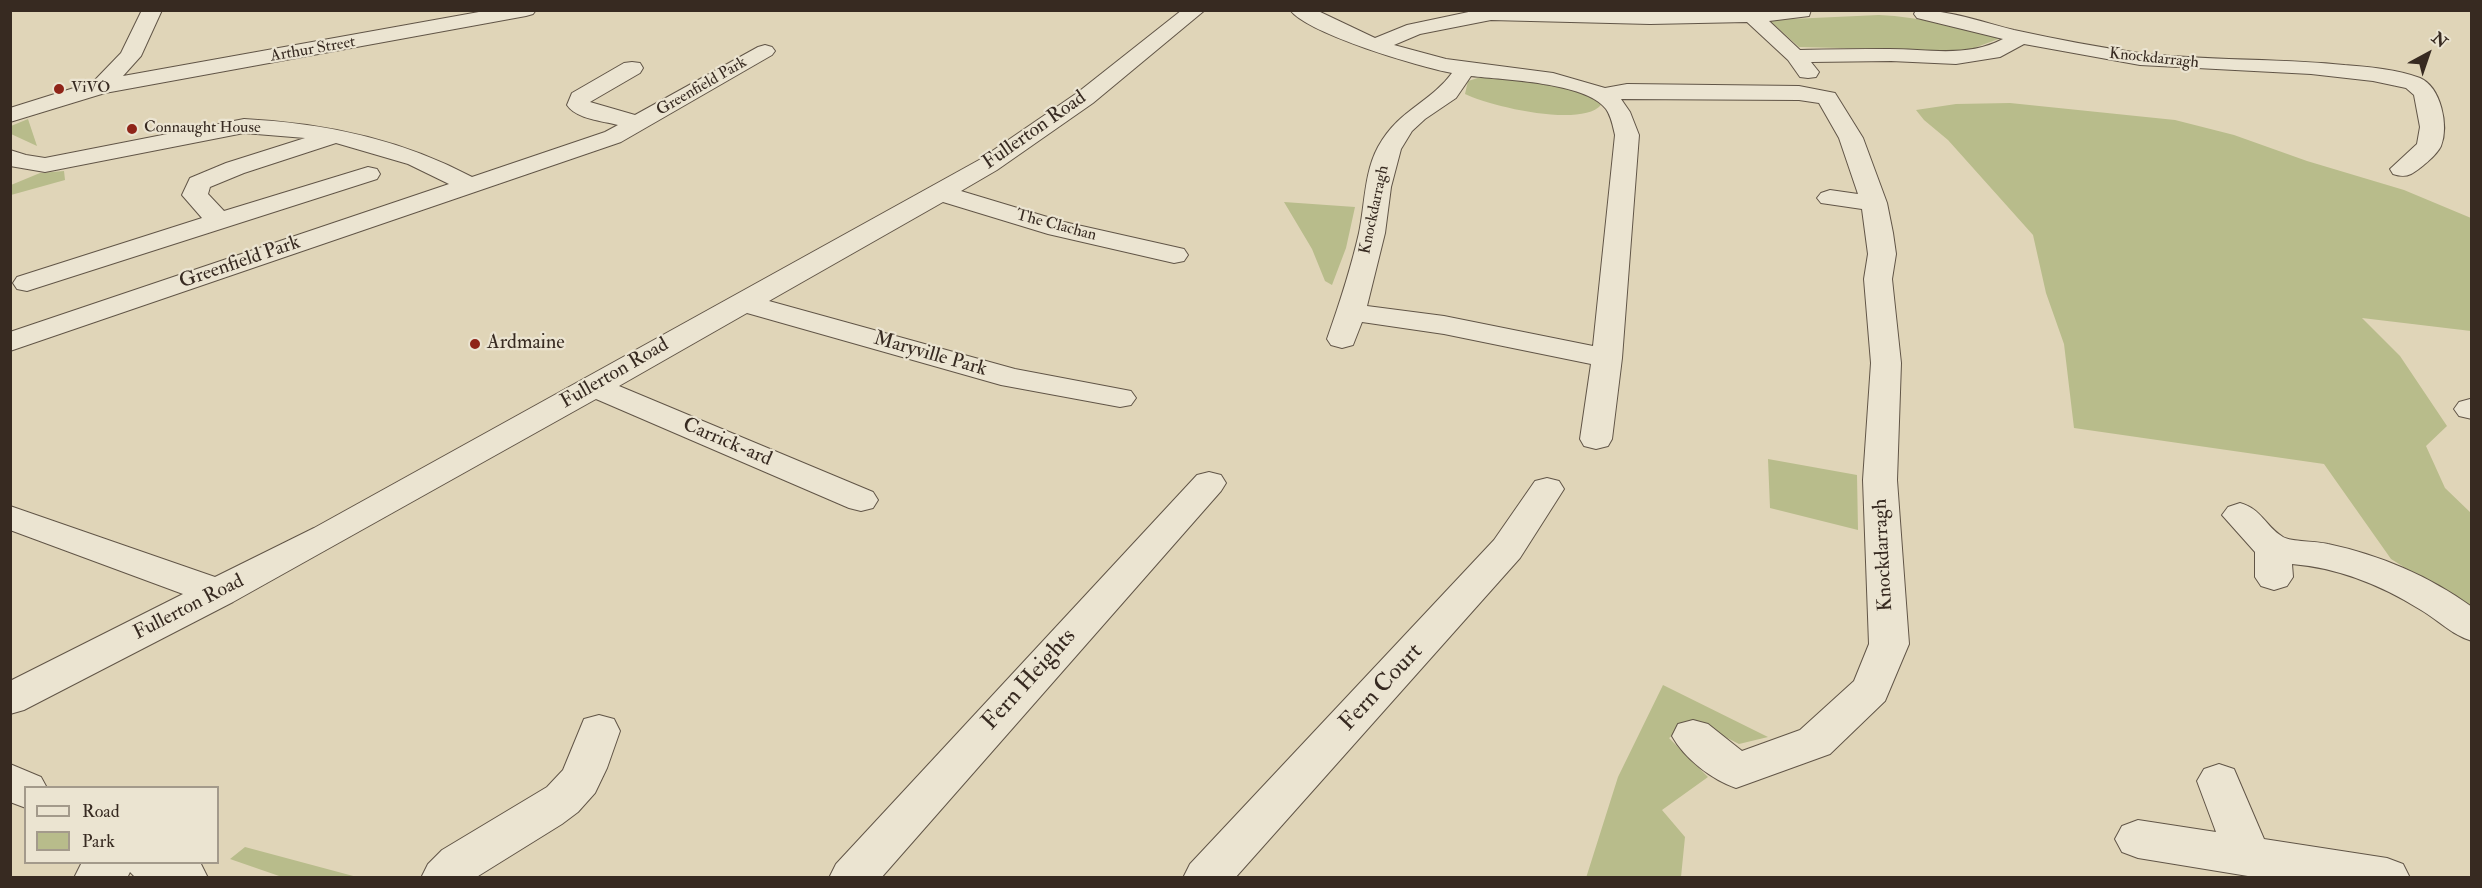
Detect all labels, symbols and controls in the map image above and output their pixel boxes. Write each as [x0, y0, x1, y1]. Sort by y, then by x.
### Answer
north arrow [2398, 24, 2458, 84]
text: N [2428, 28, 2451, 52]
street label: Arthur Street [269, 33, 357, 67]
street label: Knockdarragh [2108, 45, 2200, 73]
street label: Greenfield Park [654, 53, 750, 121]
place label: ViVO [71, 79, 110, 99]
marker: ViVO [52, 82, 66, 96]
street label: Fullerton Road [979, 87, 1091, 175]
place label: Connaught House [144, 119, 261, 139]
marker: Connaught House [125, 122, 139, 136]
street label: Knockdarragh [1356, 164, 1394, 256]
street label: The Clachan [1014, 206, 1098, 246]
street label: Greenfield Park [176, 231, 304, 295]
street label: Maryville Park [871, 327, 989, 383]
place label: Ardmaine [487, 332, 565, 356]
street label: Fullerton Road [557, 333, 673, 415]
marker: Ardmaine [468, 337, 482, 351]
street label: Carrick-ard [679, 414, 775, 472]
street label: Knockdarragh [1869, 498, 1899, 612]
street label: Fullerton Road [130, 570, 248, 646]
street label: Fern Heights [977, 623, 1083, 737]
street label: Fern Court [1334, 638, 1430, 738]
legend [24, 786, 219, 864]
text: Road [82, 800, 120, 823]
text: Park [82, 830, 115, 853]

